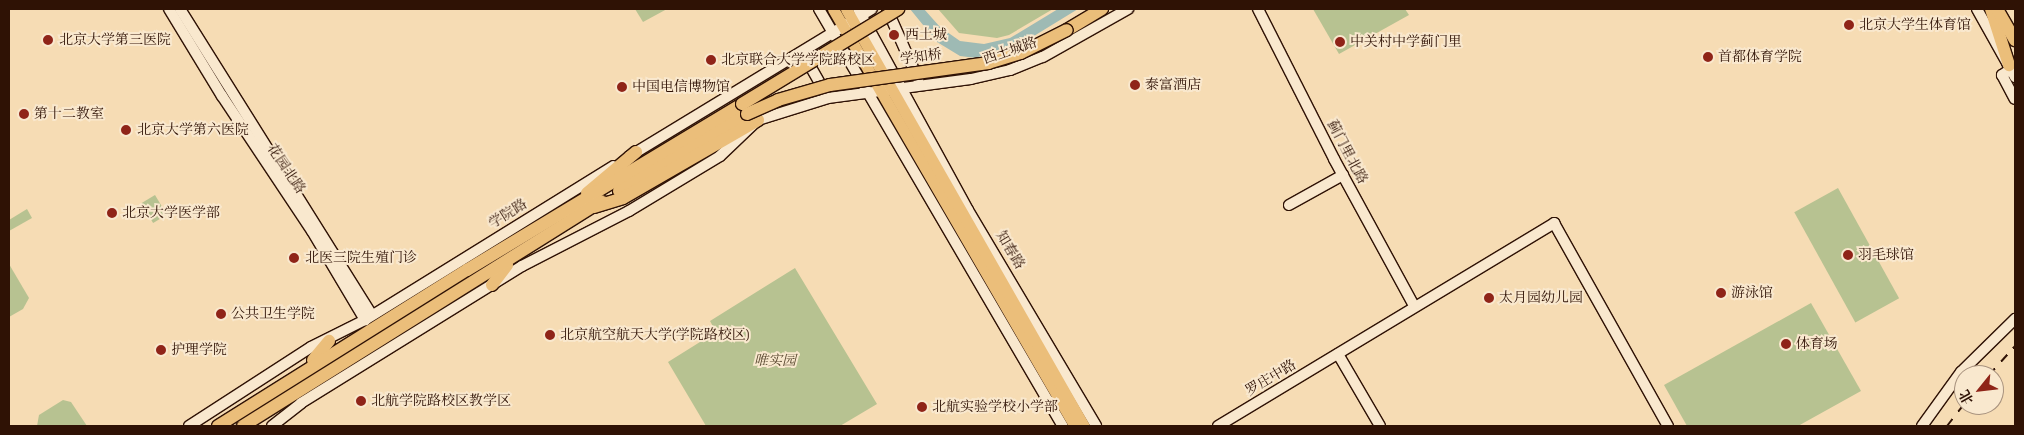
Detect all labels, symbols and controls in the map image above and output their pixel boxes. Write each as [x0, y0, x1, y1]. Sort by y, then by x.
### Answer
place label: 北京大学生体育馆 [1859, 17, 1971, 33]
marker: 北京大学生体育馆 [1843, 19, 1855, 31]
place label: 西土城 [905, 27, 947, 43]
marker: 西土城 [887, 28, 901, 42]
place label: 北京大学第三医院 [59, 32, 171, 48]
marker: 北京大学第三医院 [41, 33, 55, 47]
street label: 西土城路 [981, 34, 1039, 68]
place label: 中关村中学蓟门里 [1350, 34, 1462, 50]
marker: 中关村中学蓟门里 [1334, 36, 1346, 48]
street label: 学知桥 [899, 46, 943, 68]
place label: 首都体育学院 [1718, 49, 1802, 65]
marker: 首都体育学院 [1702, 51, 1714, 63]
place label: 北京联合大学学院路校区 [721, 52, 875, 68]
marker: 北京联合大学学院路校区 [705, 54, 717, 66]
place label: 泰富酒店 [1145, 77, 1201, 93]
place label: 中国电信博物馆 [632, 79, 730, 95]
marker: 泰富酒店 [1129, 79, 1141, 91]
marker: 中国电信博物馆 [616, 81, 628, 93]
place label: 第十二教室 [34, 106, 104, 122]
marker: 第十二教室 [18, 108, 30, 120]
street label: 蓟门里北路 [1323, 117, 1371, 187]
place label: 北京大学第六医院 [137, 122, 249, 138]
marker: 北京大学第六医院 [119, 123, 133, 137]
street label: 花园北路 [263, 141, 309, 197]
street label: 学院路 [486, 196, 530, 232]
place label: 北京大学医学部 [122, 205, 220, 221]
marker: 北京大学医学部 [106, 207, 118, 219]
street label: 知春路 [992, 228, 1028, 272]
place label: 羽毛球馆 [1858, 247, 1914, 263]
marker: 羽毛球馆 [1842, 249, 1854, 261]
place label: 北医三院生殖门诊 [305, 250, 417, 266]
marker: 北医三院生殖门诊 [287, 251, 301, 265]
place label: 游泳馆 [1731, 285, 1773, 301]
marker: 游泳馆 [1715, 287, 1727, 299]
place label: 太月园幼儿园 [1499, 290, 1583, 306]
marker: 太月园幼儿园 [1483, 292, 1495, 304]
place label: 公共卫生学院 [231, 306, 315, 322]
marker: 公共卫生学院 [215, 308, 227, 320]
place label: 北京航空航天大学(学院路校区) [560, 327, 750, 343]
marker: 北京航空航天大学(学院路校区) [544, 329, 556, 341]
place label: 体育场 [1796, 336, 1838, 352]
marker: 体育场 [1780, 338, 1792, 350]
place label: 护理学院 [171, 342, 227, 358]
marker: 护理学院 [155, 344, 167, 356]
park label: 唯实园 [754, 353, 796, 369]
street label: 罗庄中路 [1243, 356, 1299, 400]
north arrow [1954, 365, 2004, 415]
text: 北 [1955, 386, 1978, 408]
place label: 北航学院路校区教学区 [371, 393, 511, 409]
marker: 北航学院路校区教学区 [355, 395, 367, 407]
place label: 北航实验学校小学部 [932, 399, 1058, 415]
marker: 北航实验学校小学部 [916, 401, 928, 413]

